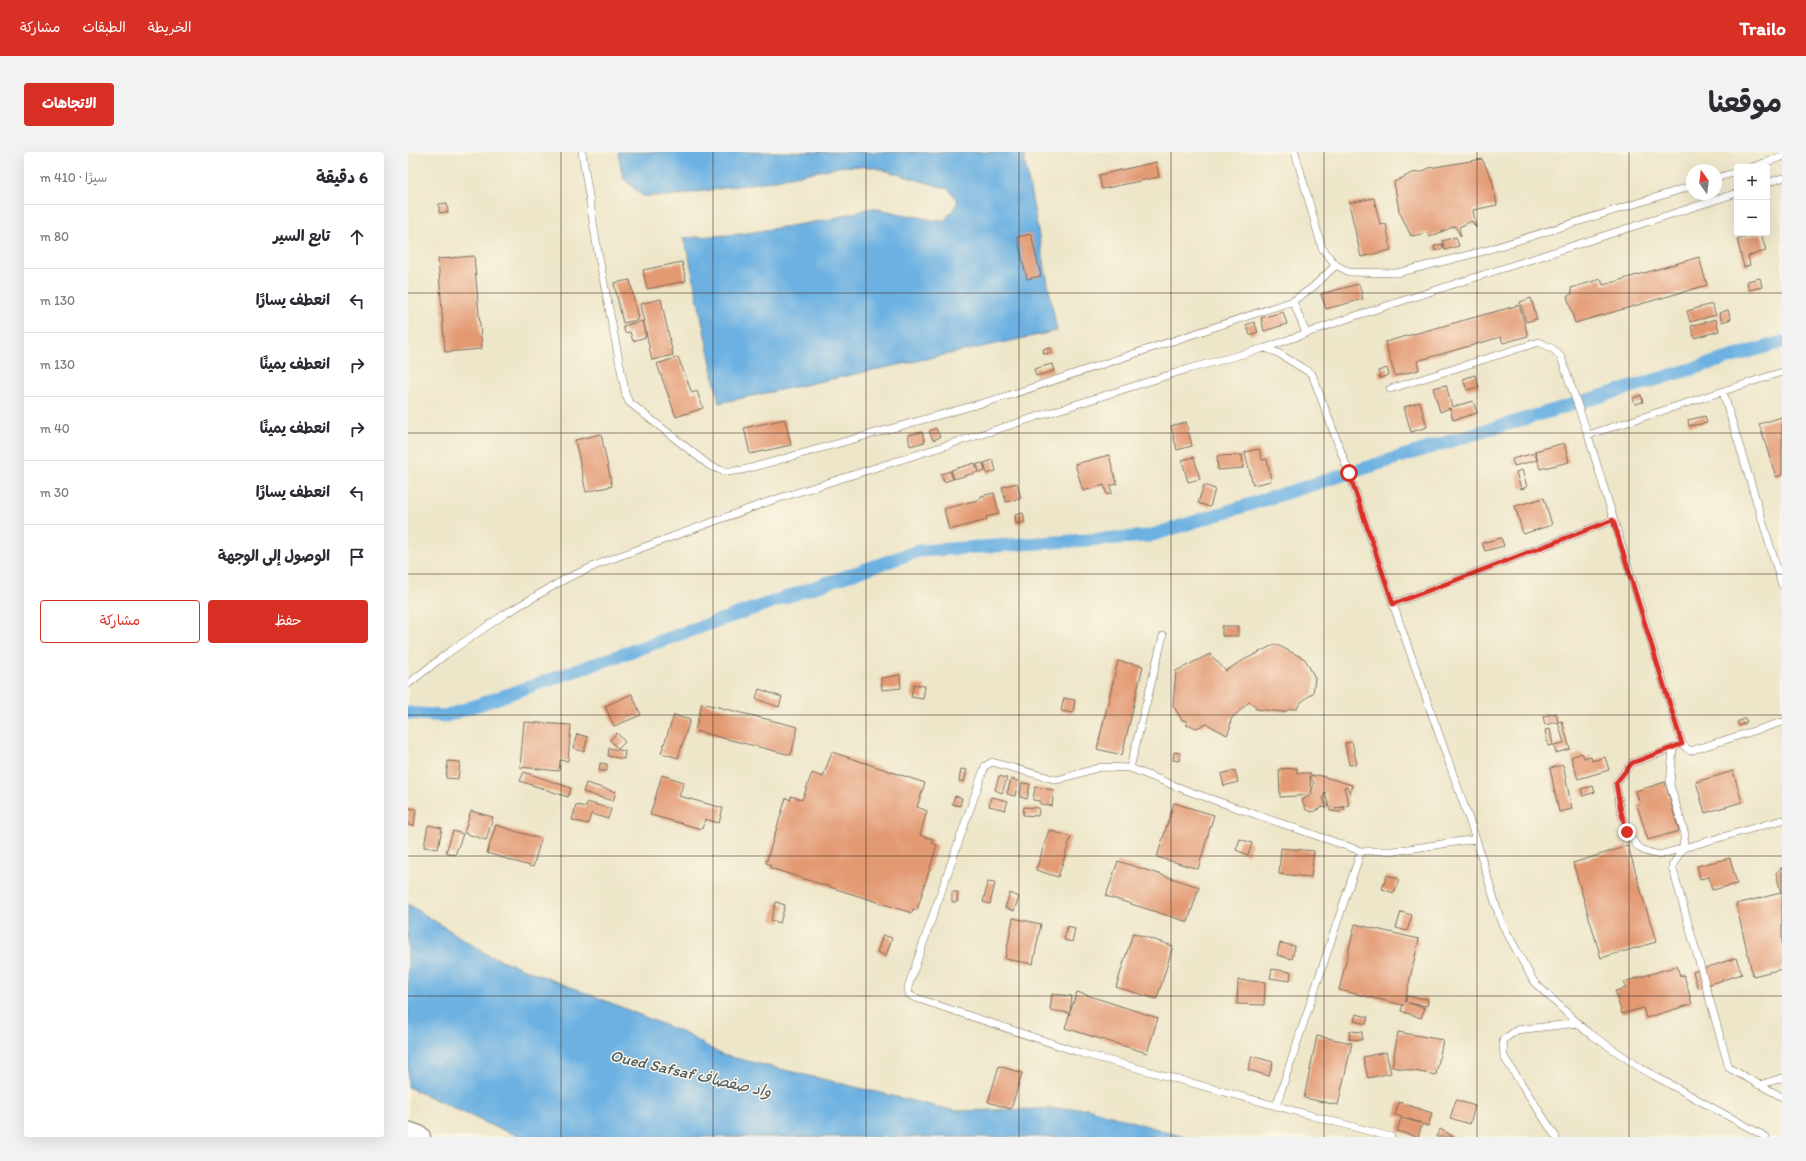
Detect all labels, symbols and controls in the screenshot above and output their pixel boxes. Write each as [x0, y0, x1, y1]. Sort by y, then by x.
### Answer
text: Trailo [1739, 17, 1786, 40]
text: مشاركة [20, 19, 60, 36]
text: الطبقات [82, 19, 126, 36]
text: الخريطة [148, 19, 191, 36]
button: الاتجاهات [24, 83, 114, 126]
text: موقعنا [1708, 85, 1782, 119]
north arrow [1686, 164, 1722, 200]
map controls [1734, 164, 1770, 236]
button: + [1734, 164, 1770, 200]
text: 6 دقيقة [316, 167, 368, 187]
text: سيرًا · 410 m [40, 170, 107, 185]
button: − [1734, 200, 1770, 236]
icon: ahead [346, 226, 368, 248]
text: تابع السير [273, 227, 330, 245]
text: 80 m [40, 229, 69, 244]
icon: left [346, 290, 368, 312]
text: انعطف يسارًا [256, 291, 330, 309]
text: 130 m [40, 293, 75, 308]
icon: right [346, 354, 368, 376]
text: انعطف يمينًا [260, 355, 330, 373]
text: 130 m [40, 357, 75, 372]
icon: right [346, 418, 368, 440]
text: انعطف يمينًا [260, 419, 330, 437]
text: 40 m [40, 421, 70, 436]
route start [1340, 464, 1358, 482]
icon: left [346, 482, 368, 504]
text: انعطف يسارًا [256, 483, 330, 501]
text: 30 m [40, 485, 69, 500]
icon: arrive [346, 546, 368, 568]
text: الوصول إلى الوجهة [218, 547, 330, 565]
button: مشاركة [40, 600, 200, 643]
button: حفظ [208, 600, 368, 643]
route end [1618, 823, 1636, 841]
water label: Oued Safsaf واد صفصاف [608, 1046, 774, 1101]

